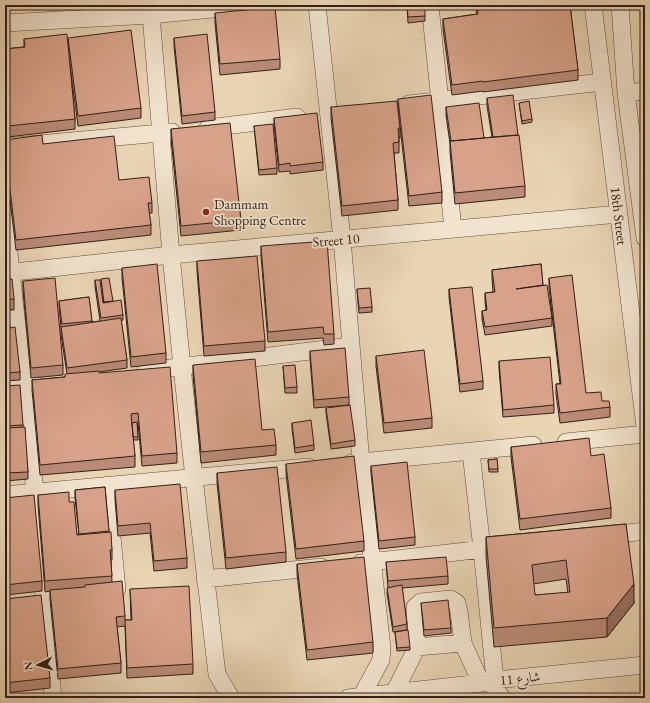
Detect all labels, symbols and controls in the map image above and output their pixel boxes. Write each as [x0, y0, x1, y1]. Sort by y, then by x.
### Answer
street label: 18th Street [606, 186, 632, 247]
place label: Dammam Shopping Centre [214, 195, 307, 229]
marker: Dammam Shopping Centre [201, 207, 211, 217]
street label: Street 10 [312, 229, 360, 251]
north arrow [18, 645, 58, 685]
text: N [21, 661, 35, 671]
street label: شارع 11 [499, 667, 541, 692]

